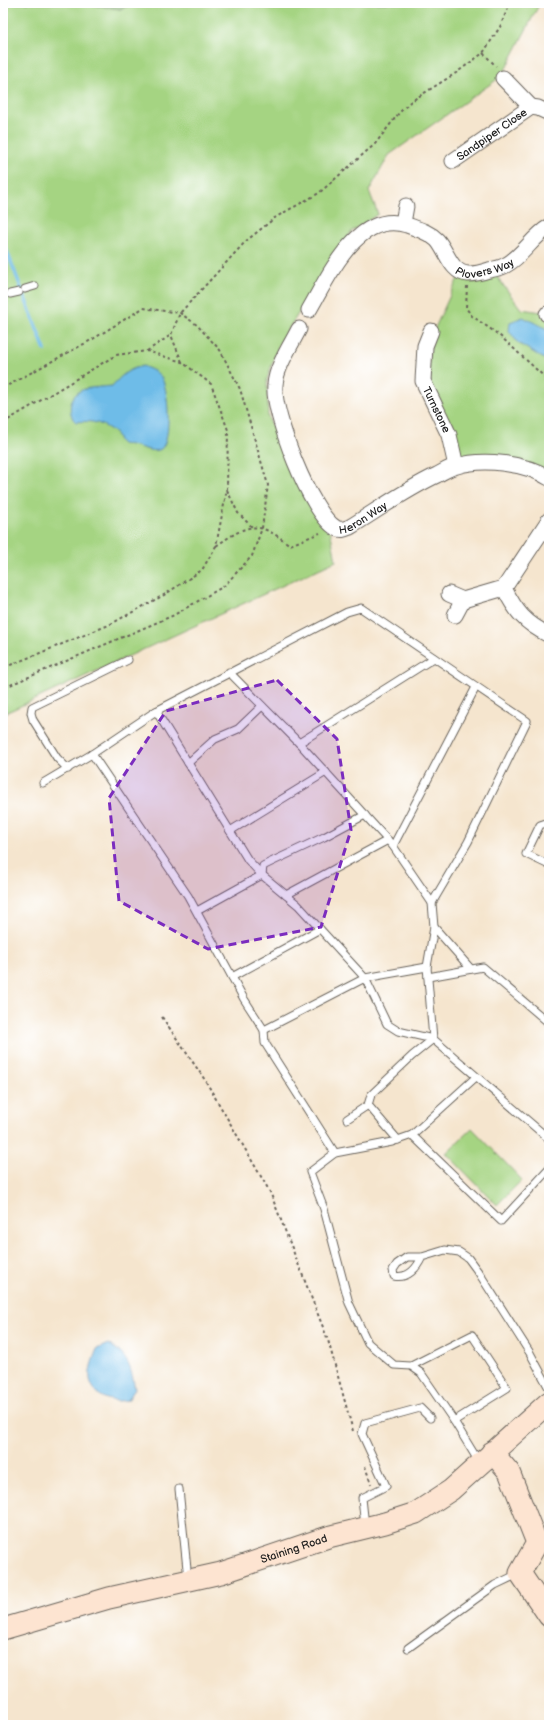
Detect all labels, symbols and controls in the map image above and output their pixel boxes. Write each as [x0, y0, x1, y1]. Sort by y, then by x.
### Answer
street label: Sandpiper Close [454, 106, 530, 164]
street label: Plovers Way [453, 256, 517, 281]
street label: Turnstone [420, 385, 453, 435]
street label: Heron Way [338, 499, 390, 537]
street label: Staining Road [259, 1532, 329, 1566]

